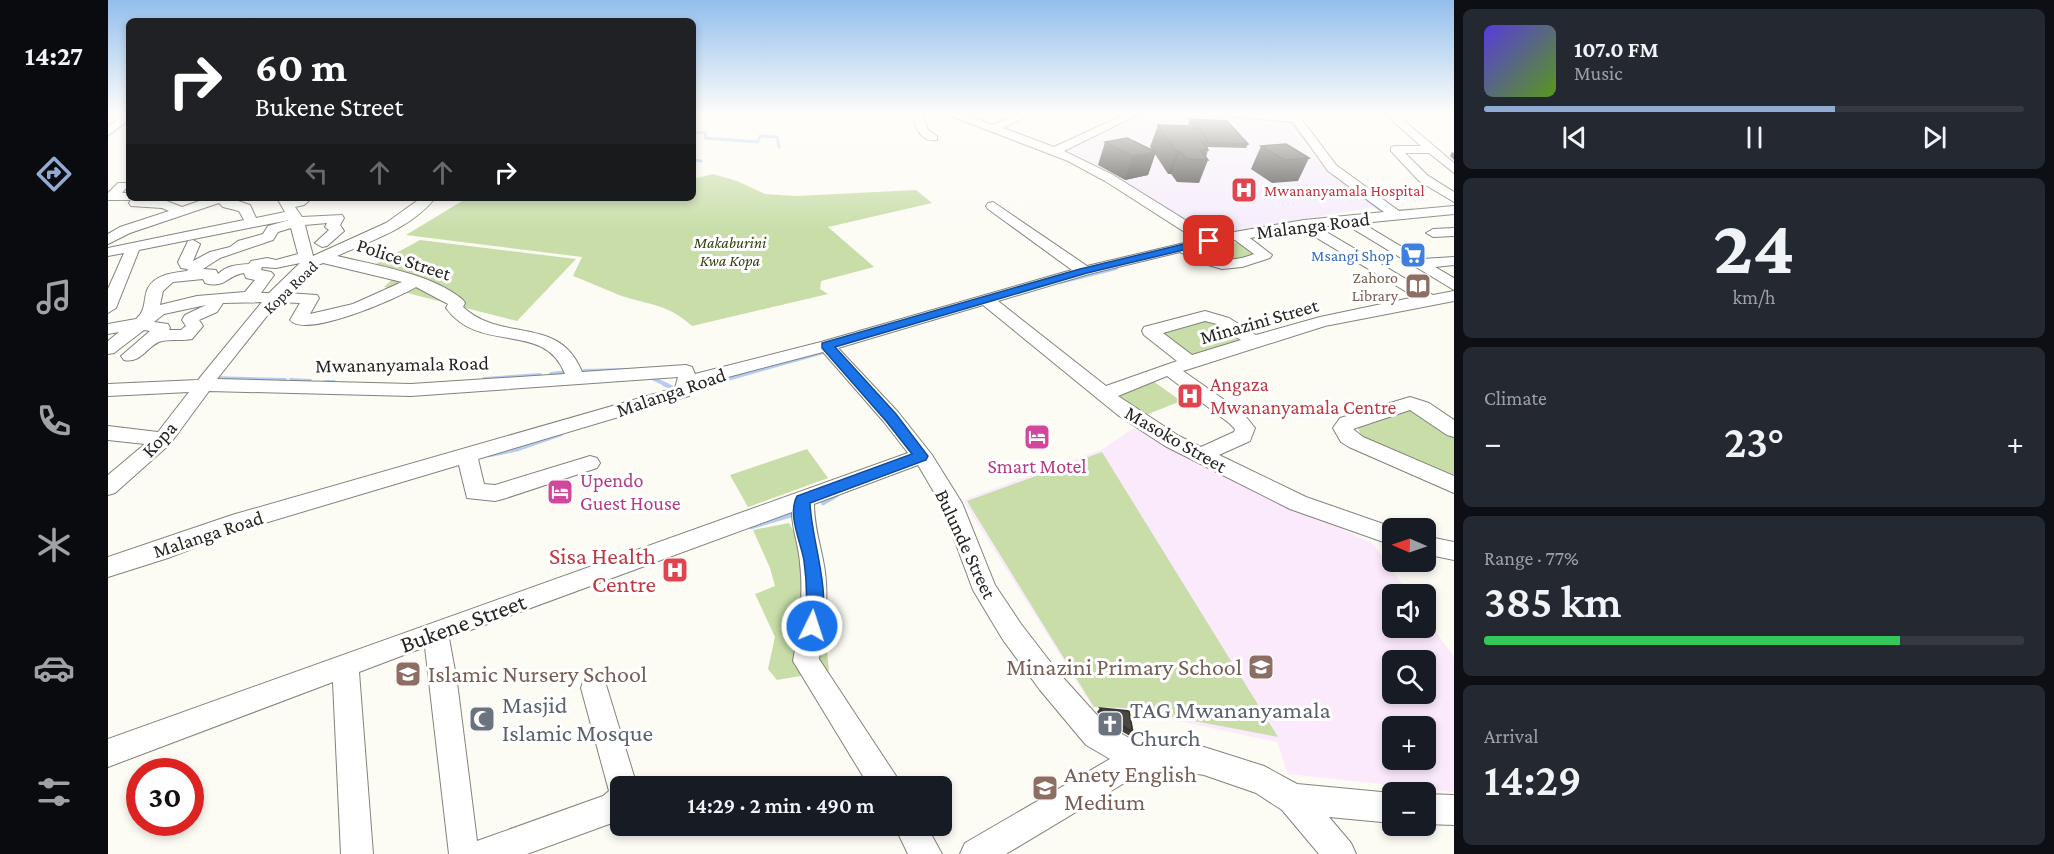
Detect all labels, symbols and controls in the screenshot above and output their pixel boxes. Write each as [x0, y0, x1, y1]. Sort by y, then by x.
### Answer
text: 107.0 FM [1574, 37, 1659, 62]
text: 14:27 [25, 41, 83, 71]
icon: right [156, 42, 234, 120]
text: 60 m [255, 43, 347, 90]
text: Music [1574, 62, 1623, 84]
text: Bukene Street [255, 92, 403, 122]
icon: previous [1558, 121, 1591, 154]
icon: pause [1738, 121, 1771, 154]
icon: next [1918, 121, 1951, 154]
icon: directions [33, 153, 75, 195]
icon: left [300, 156, 333, 189]
icon: ahead [363, 156, 396, 189]
icon: ahead [426, 156, 459, 189]
icon: right [489, 156, 522, 189]
hospital icon: Mwananyamala Hospital [1229, 175, 1259, 205]
place label: Mwananyamala Hospital [1264, 182, 1425, 200]
text: 24 [1713, 203, 1795, 290]
street label: Malanga Road [1255, 207, 1372, 244]
pin [1183, 215, 1234, 266]
icon: arrive [1192, 224, 1225, 257]
street label: Police Street [354, 233, 454, 285]
park label: Makaburini Kwa Kopa [693, 234, 767, 270]
supermarket icon: Msangi Shop [1398, 240, 1428, 270]
place label: Msangi Shop [1311, 247, 1394, 265]
street label: Kopa Road [260, 257, 322, 318]
place label: Zahoro Library [1352, 269, 1399, 305]
library icon: Zahoro Library [1403, 271, 1433, 301]
icon: music [33, 276, 75, 318]
text: km/h [1732, 286, 1776, 308]
street label: Minazini Street [1197, 293, 1321, 348]
street label: Mwananyamala Road [315, 351, 489, 378]
street label: Malanga Road [613, 363, 729, 422]
place label: Angaza Mwananyamala Centre [1210, 373, 1397, 419]
hospital icon: Angaza Mwananyamala Centre [1175, 381, 1205, 411]
text: Climate [1484, 387, 1547, 409]
icon: phone [33, 400, 75, 442]
street label: Masoko Street [1121, 401, 1231, 477]
street label: Kopa [137, 417, 182, 462]
text: 23° [1724, 417, 1784, 467]
hotel icon: Smart Motel [1022, 422, 1052, 452]
text: − [1484, 424, 1501, 461]
text: + [2007, 424, 2024, 461]
place label: Smart Motel [987, 455, 1087, 477]
place label: Upendo Guest House [580, 469, 681, 514]
hotel icon: Upendo Guest House [545, 477, 575, 507]
street label: Bulunde Street [931, 486, 1001, 602]
street label: Malanga Road [150, 506, 266, 563]
north arrow [1382, 518, 1436, 572]
map controls [1382, 518, 1436, 836]
icon: climate [33, 524, 75, 566]
place label: Sisa Health Centre [549, 542, 656, 597]
text: Range · 77% [1484, 547, 1579, 569]
hospital icon: Sisa Health Centre [660, 555, 690, 585]
text: 385 km [1484, 577, 1622, 627]
button: sound [1382, 584, 1436, 638]
street label: Bukene Street [396, 587, 530, 658]
position arrow [780, 594, 844, 658]
icon: car [33, 647, 75, 689]
button: search [1382, 650, 1436, 704]
school or university icon: Minazini Primary School [1246, 652, 1276, 682]
place label: Minazini Primary School [1006, 653, 1242, 680]
school or university icon: Islamic Nursery School [393, 659, 423, 689]
place label: Islamic Nursery School [428, 660, 647, 687]
place label: Masjid Islamic Mosque [502, 691, 653, 746]
place label: TAG Mwananyamala Church [1130, 696, 1331, 751]
mosque icon: Masjid Islamic Mosque [467, 704, 497, 734]
church icon: TAG Mwananyamala Church [1095, 709, 1125, 739]
button: + [1382, 716, 1436, 770]
text: Arrival [1484, 725, 1538, 747]
text: 14:29 [1484, 755, 1582, 805]
speed limit sign: 30 [126, 758, 204, 836]
place label: Anety English Medium [1064, 760, 1197, 815]
icon: filters [33, 771, 75, 813]
school or university icon: Anety English Medium [1030, 773, 1060, 803]
button: − [1382, 782, 1436, 836]
text: 14:29 · 2 min · 490 m [687, 793, 875, 818]

